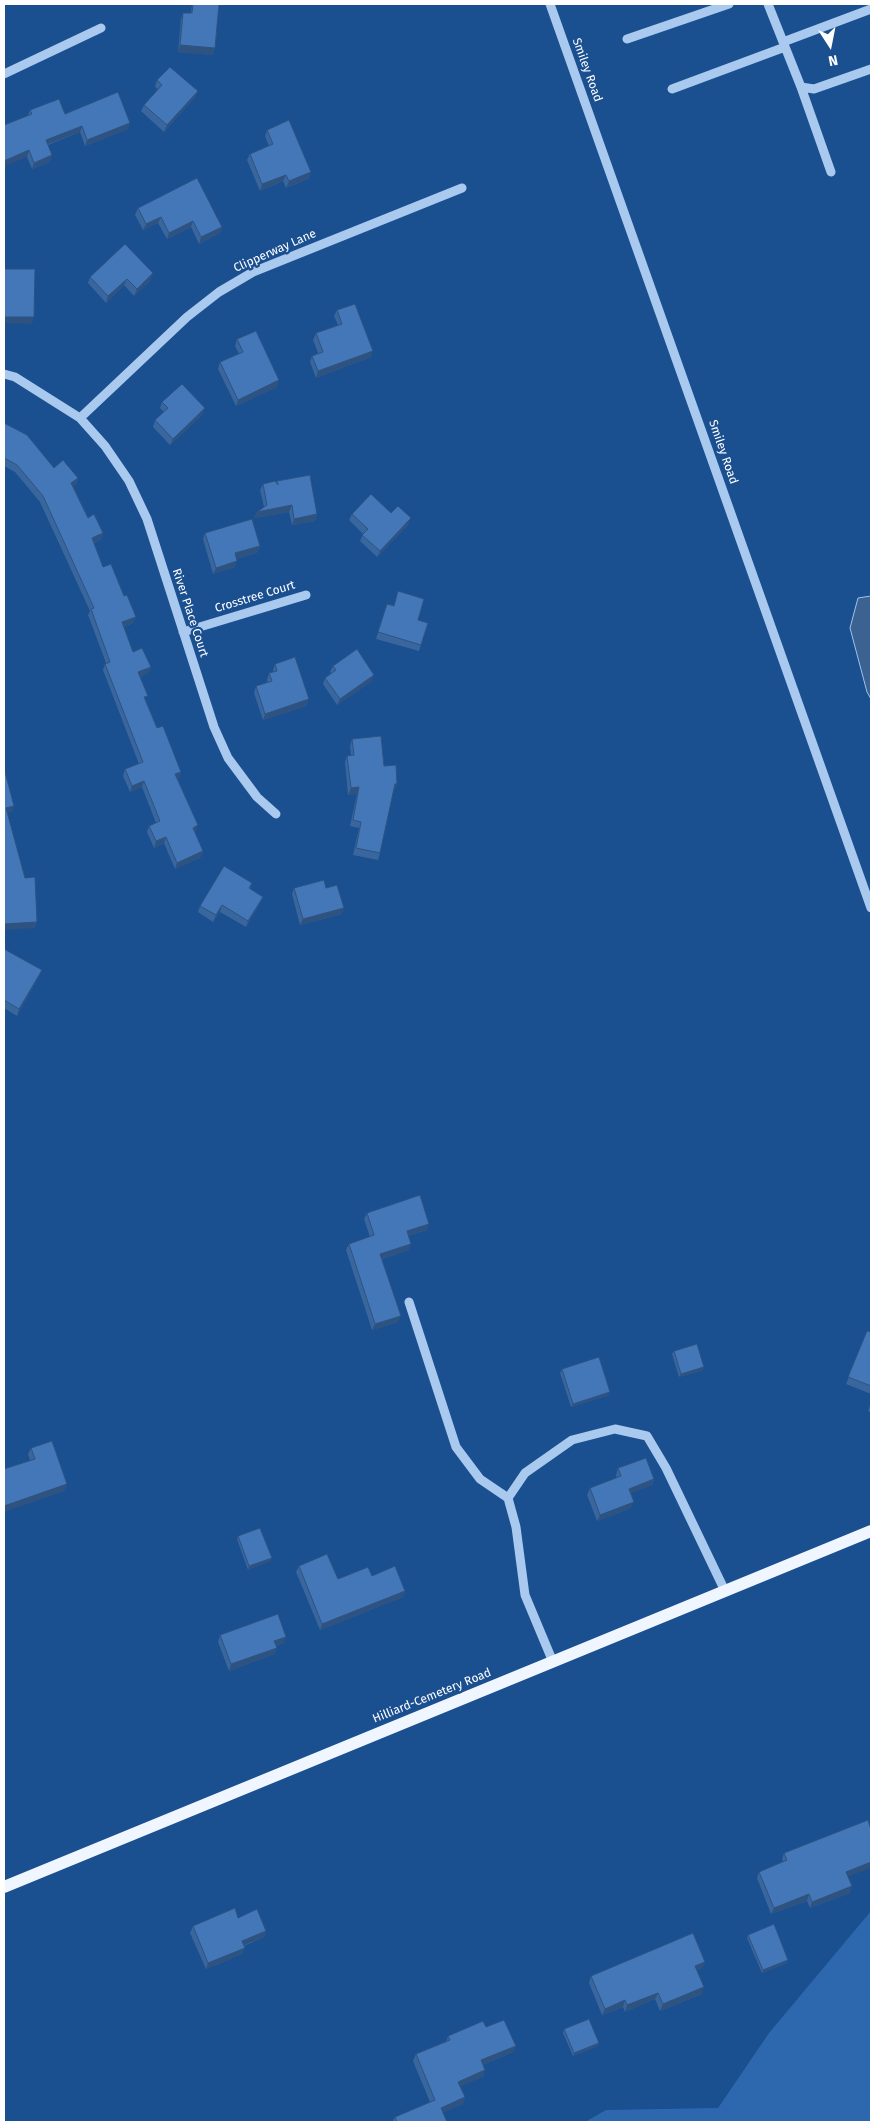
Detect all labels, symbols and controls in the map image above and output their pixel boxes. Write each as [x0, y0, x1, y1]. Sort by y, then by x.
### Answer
north arrow [805, 20, 855, 70]
street label: Smiley Road [569, 36, 605, 104]
text: N [827, 51, 839, 69]
street label: Clipperway Lane [232, 226, 318, 276]
street label: Smiley Road [705, 418, 741, 486]
street label: River Place Court [169, 567, 211, 659]
street label: Crosstree Court [213, 578, 297, 616]
street label: Hilliard-Cemetery Road [371, 1666, 493, 1726]

